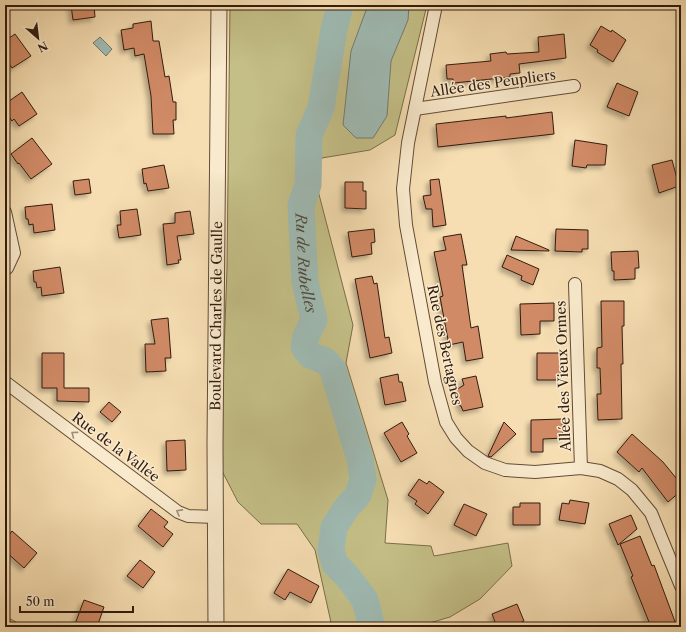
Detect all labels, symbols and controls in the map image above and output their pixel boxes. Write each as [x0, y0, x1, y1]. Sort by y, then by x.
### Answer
north arrow [18, 18, 58, 58]
text: N [35, 38, 50, 55]
street label: Allée des Peupliers [428, 65, 557, 101]
water label: Ru de Rubelles [292, 212, 322, 315]
street label: Boulevard Charles de Gaulle [206, 221, 226, 411]
street label: Rue des Bertagnes [423, 283, 467, 407]
street label: Allée des Vieux Ormes [551, 300, 575, 453]
street label: Rue de la Vallée [69, 408, 164, 486]
one-way arrow [72, 432, 79, 439]
one-way arrow [176, 509, 183, 516]
scale bar [20, 588, 133, 614]
text: 50 m [26, 594, 55, 609]

